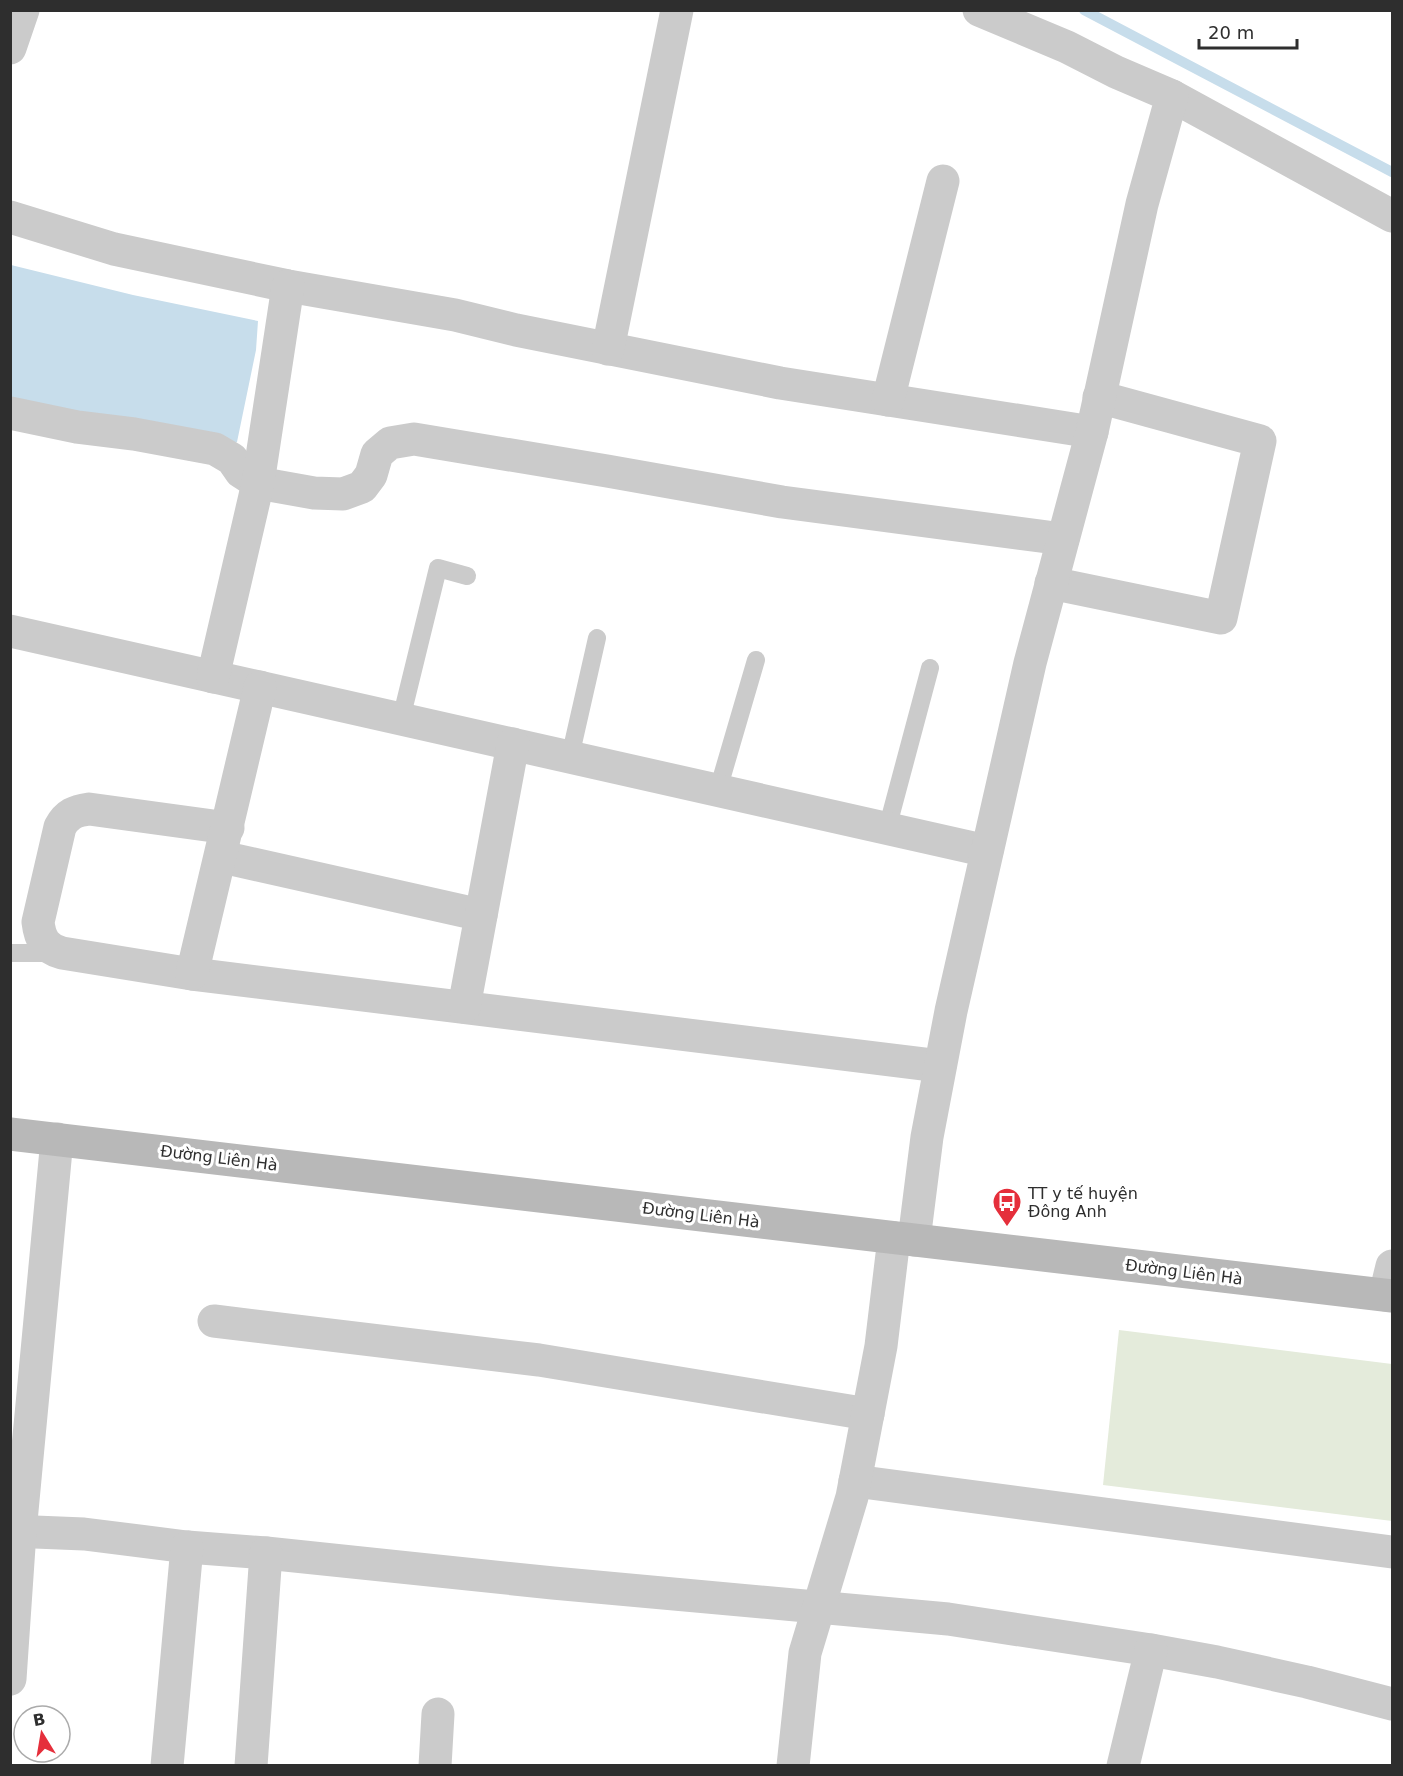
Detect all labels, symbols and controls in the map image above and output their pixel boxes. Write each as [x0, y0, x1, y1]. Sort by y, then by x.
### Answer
scale bar [1199, 12, 1296, 50]
text: 20 m [1208, 22, 1254, 43]
street label: Đường Liên Hà [159, 1141, 279, 1175]
place label: TT y tế huyện Đông Anh [1027, 1184, 1138, 1221]
bus stop icon: TT y tế huyện Đông Anh [991, 1186, 1023, 1228]
street label: Đường Liên Hà [641, 1198, 761, 1232]
street label: Đường Liên Hà [1124, 1255, 1244, 1289]
north arrow [12, 1704, 72, 1764]
text: B [31, 1709, 47, 1730]

